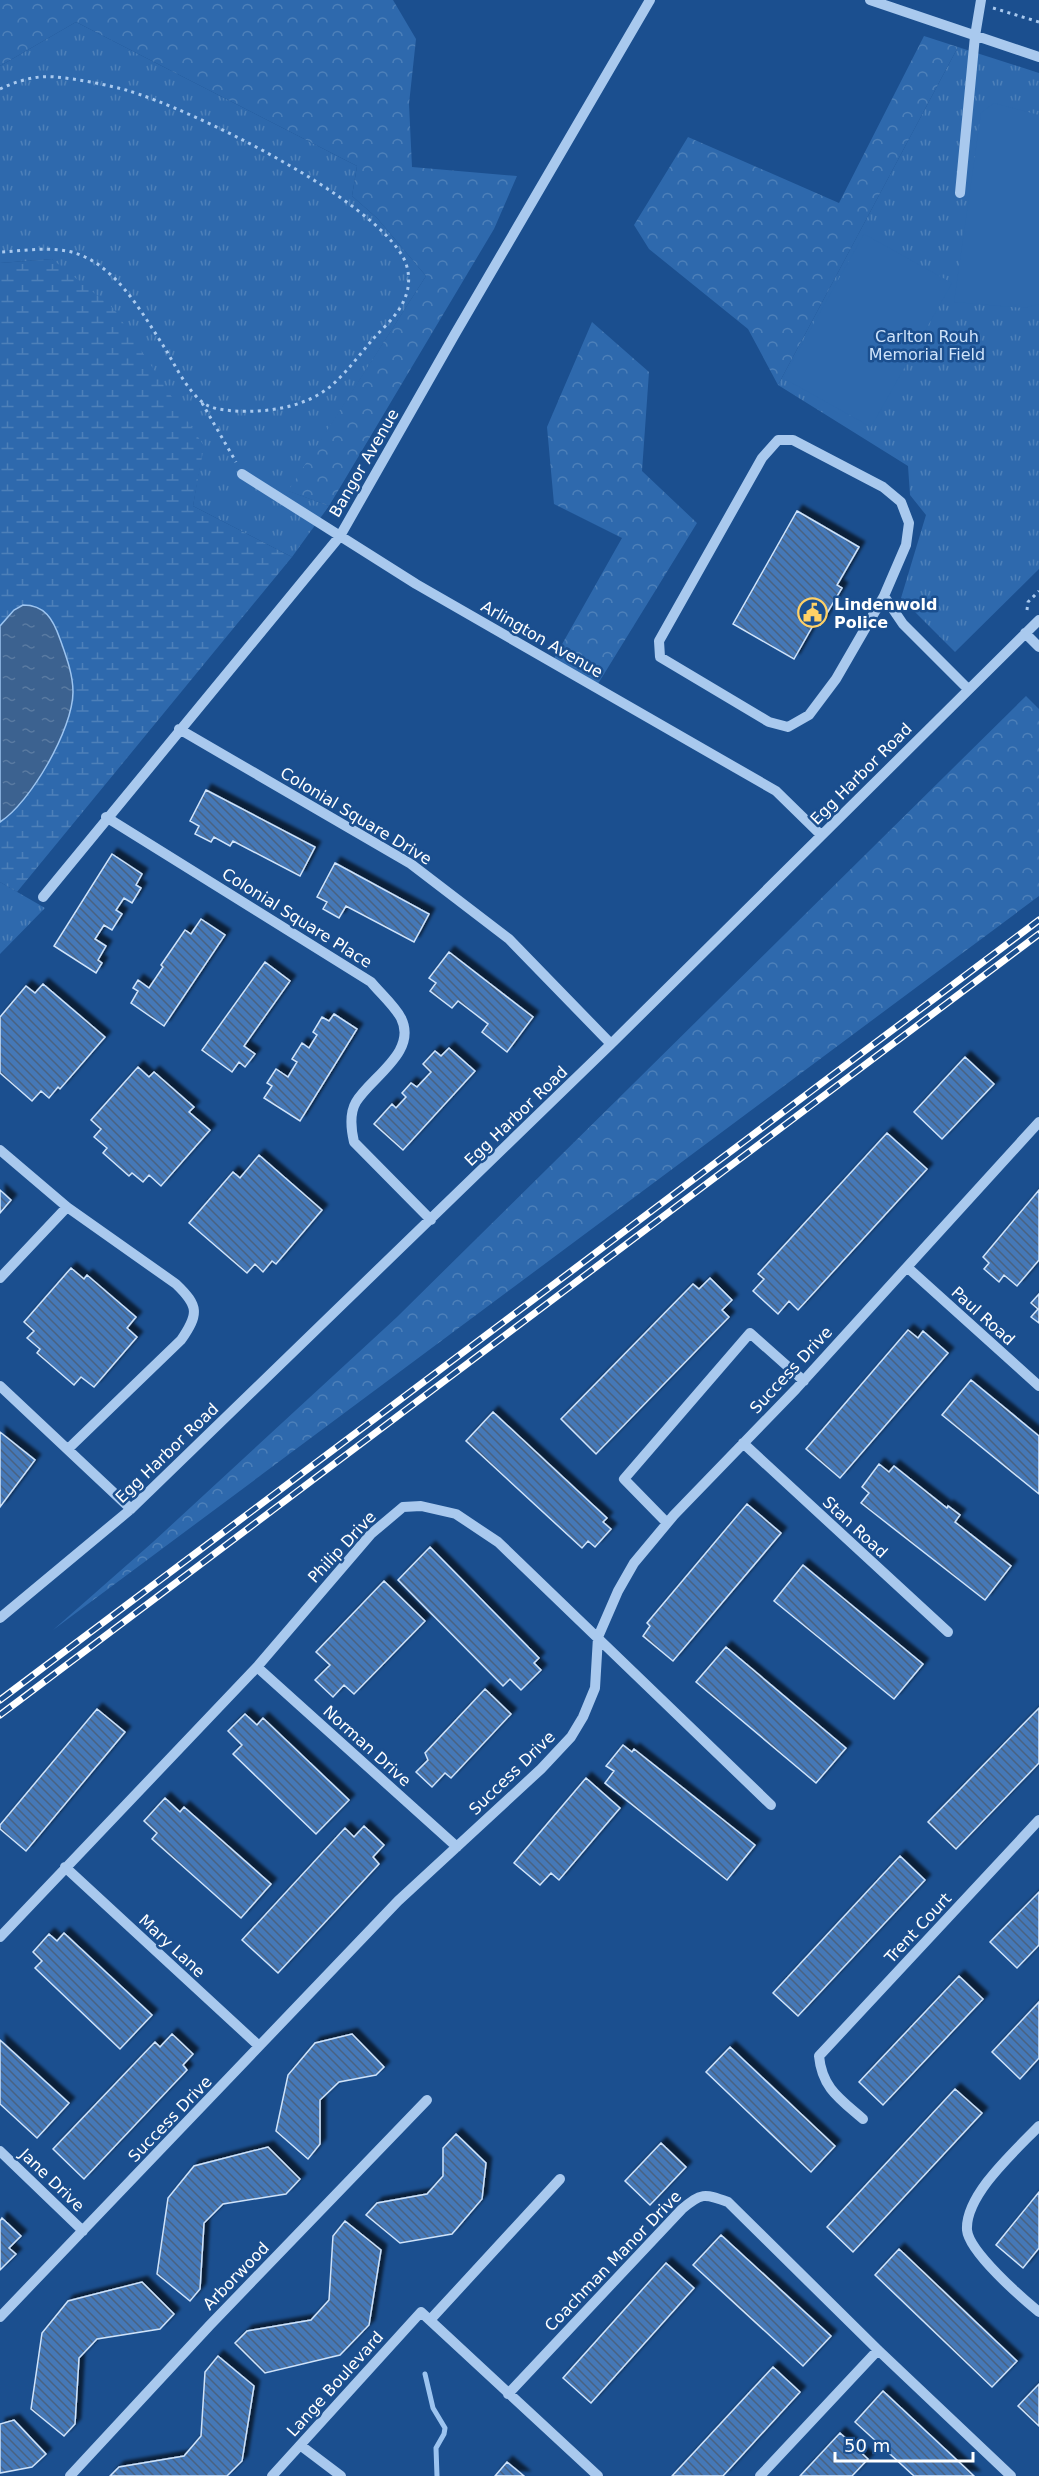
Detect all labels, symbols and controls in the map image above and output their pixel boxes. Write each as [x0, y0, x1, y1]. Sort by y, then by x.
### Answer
park label: Carlton Rouh Memorial Field [869, 327, 985, 364]
street label: Bangor Avenue [325, 405, 403, 521]
place label: Lindenwold Police [834, 595, 937, 632]
street label: Arlington Avenue [478, 596, 606, 682]
public building icon: Lindenwold Police [797, 597, 829, 629]
street label: Egg Harbor Road [806, 719, 916, 829]
street label: Colonial Square Drive [277, 763, 435, 869]
street label: Colonial Square Place [219, 864, 375, 972]
street label: Egg Harbor Road [461, 1062, 571, 1170]
street label: Paul Road [947, 1283, 1019, 1349]
street label: Success Drive [746, 1323, 836, 1417]
street label: Egg Harbor Road [112, 1399, 222, 1507]
street label: Stan Road [819, 1492, 891, 1562]
street label: Philip Drive [304, 1507, 380, 1587]
street label: Norman Drive [319, 1702, 415, 1790]
street label: Success Drive [465, 1727, 559, 1819]
street label: Trent Court [880, 1889, 955, 1968]
street label: Mary Lane [135, 1911, 209, 1981]
street label: Success Drive [124, 2072, 216, 2166]
street label: Jane Drive [15, 2144, 88, 2215]
street label: Coachman Manor Drive [541, 2187, 685, 2335]
street label: Arborwood [199, 2238, 273, 2314]
street label: Lange Boulevard [283, 2328, 387, 2440]
scale bar [835, 2425, 973, 2463]
text: 50 m [844, 2435, 890, 2456]

